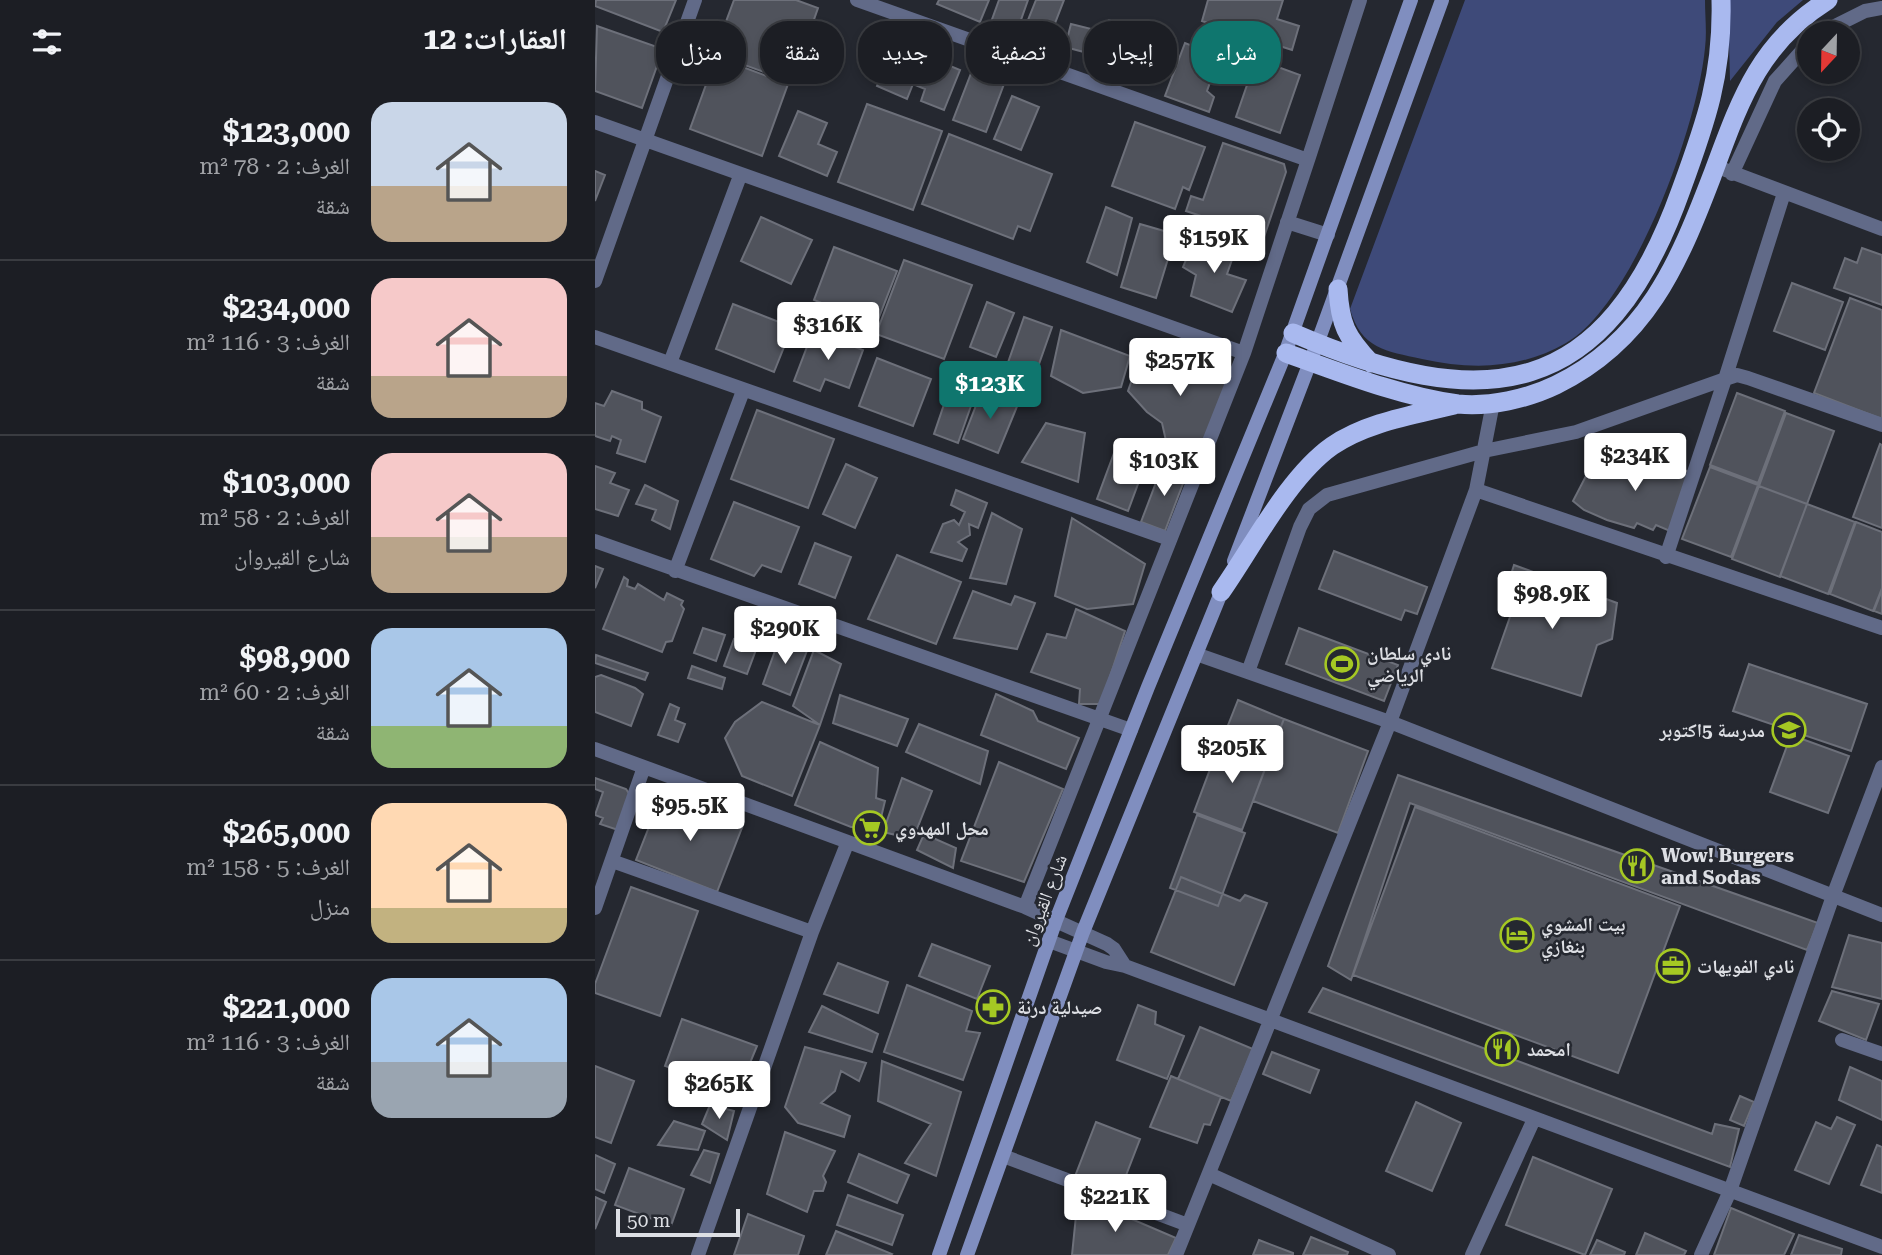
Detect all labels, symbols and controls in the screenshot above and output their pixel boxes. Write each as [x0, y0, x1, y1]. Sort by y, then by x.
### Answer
text: العقارات: 12 [423, 21, 567, 56]
chip: منزل [656, 21, 746, 84]
chip: شقة [760, 21, 844, 84]
chip: جديد [858, 21, 952, 84]
chip: تصفية [966, 21, 1070, 84]
chip: إيجار [1084, 21, 1177, 84]
chip: شراء [1191, 21, 1281, 84]
north arrow [1797, 21, 1860, 84]
map controls [1797, 21, 1860, 161]
icon: filters [28, 23, 66, 61]
button: locate [1797, 98, 1860, 161]
text: $123,000 [223, 114, 350, 149]
icon: home [427, 130, 511, 214]
text: الغرف: 2 · 78 m² [199, 153, 350, 180]
text: شقة [316, 193, 350, 220]
pin: $159K [1165, 216, 1263, 275]
text: $159K [1179, 224, 1249, 251]
text: $234,000 [223, 290, 350, 325]
pin: $316K [779, 302, 877, 362]
icon: home [427, 306, 511, 390]
text: $316K [793, 311, 863, 338]
text: الغرف: 3 · 116 m² [186, 329, 350, 356]
pin: $257K [1131, 338, 1229, 398]
text: $257K [1145, 347, 1215, 374]
pin: $123K [941, 362, 1039, 421]
text: شقة [316, 369, 350, 396]
text: $123K [955, 370, 1025, 397]
pin: $234K [1586, 434, 1684, 493]
pin: $103K [1115, 438, 1213, 498]
text: $234K [1600, 442, 1670, 469]
text: $103K [1129, 447, 1199, 474]
text: $103,000 [223, 465, 350, 500]
icon: home [427, 481, 511, 565]
text: الغرف: 2 · 58 m² [199, 504, 350, 531]
text: شارع القيروان [234, 544, 350, 571]
pin: $98.9K [1495, 572, 1609, 631]
text: $98.9K [1514, 580, 1590, 607]
pin: $290K [736, 606, 834, 666]
text: $290K [750, 615, 820, 642]
text: $98,900 [240, 640, 350, 675]
place label: نادي سلطان الرياضي [1367, 642, 1451, 690]
sports icon: نادي سلطان الرياضي [1323, 645, 1361, 683]
icon: home [427, 656, 511, 740]
text: الغرف: 2 · 60 m² [199, 679, 350, 706]
school or university icon: مدرسة 5اكتوبر [1770, 711, 1808, 749]
text: شقة [316, 719, 350, 746]
place label: مدرسة 5اكتوبر [1658, 719, 1765, 742]
pin: $205K [1183, 726, 1281, 785]
text: $205K [1197, 734, 1267, 761]
pin: $95.5K [633, 784, 747, 843]
text: $95.5K [652, 792, 728, 819]
supermarket icon: محل المهدوي [851, 809, 889, 847]
text: $265,000 [223, 815, 350, 850]
place label: محل المهدوي [895, 817, 989, 843]
icon: home [427, 831, 511, 915]
place label: Wow! Burgers and Sodas [1661, 844, 1794, 889]
restaurant icon: Wow! Burgers and Sodas [1618, 847, 1656, 885]
street label: شارع القيروان [1016, 851, 1072, 949]
text: الغرف: 5 · 158 m² [186, 854, 350, 881]
text: منزل [310, 894, 350, 921]
place label: بيت المشوي بنغازي [1541, 913, 1625, 961]
hotel icon: بيت المشوي بنغازي [1498, 916, 1536, 954]
office icon: نادي الفويهات [1654, 947, 1692, 985]
place label: نادي الفويهات [1697, 955, 1794, 981]
pharmacy icon: صيدلية درنة [974, 988, 1012, 1026]
text: $221,000 [223, 990, 350, 1025]
place label: صيدلية درنة [1017, 996, 1102, 1019]
icon: home [427, 1006, 511, 1090]
text: الغرف: 3 · 116 m² [186, 1029, 350, 1056]
restaurant icon: امحمد [1483, 1030, 1521, 1068]
place label: امحمد [1527, 1038, 1571, 1061]
pin: $265K [670, 1062, 768, 1121]
text: شقة [316, 1069, 350, 1096]
text: $265K [684, 1070, 754, 1097]
pin: $221K [1066, 1174, 1164, 1234]
text: $221K [1080, 1183, 1150, 1210]
scale bar [616, 1206, 740, 1238]
text: 50 m [627, 1209, 670, 1232]

